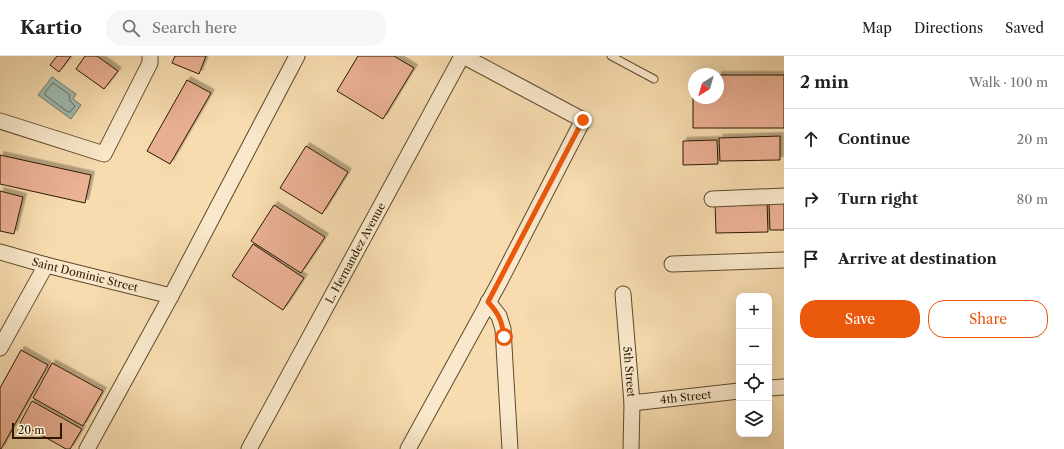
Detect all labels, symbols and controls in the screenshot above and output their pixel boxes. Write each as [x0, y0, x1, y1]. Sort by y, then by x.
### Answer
search box [106, 10, 386, 46]
text: Kartio [20, 16, 82, 39]
icon: search [120, 17, 142, 39]
text: Search here [152, 18, 237, 37]
text: Map [862, 19, 892, 37]
text: Directions [914, 19, 983, 37]
text: Saved [1005, 19, 1044, 37]
north arrow [688, 68, 724, 104]
text: 2 min [800, 72, 849, 92]
text: Walk · 100 m [969, 74, 1048, 90]
route end [574, 111, 592, 129]
icon: ahead [800, 128, 822, 150]
text: Continue [838, 129, 910, 148]
text: 20 m [1017, 131, 1048, 147]
icon: right [800, 188, 822, 210]
text: Turn right [838, 189, 918, 208]
text: 80 m [1016, 191, 1048, 207]
street label: L. Hernandez Avenue [322, 200, 388, 306]
icon: arrive [800, 248, 822, 270]
text: Arrive at destination [838, 249, 997, 268]
street label: Saint Dominic Street [30, 254, 140, 295]
map controls [736, 293, 772, 437]
button: + [736, 293, 772, 329]
button: Save [800, 300, 920, 338]
button: Share [928, 300, 1048, 338]
route start [495, 328, 513, 346]
button: − [736, 329, 772, 365]
street label: 5th Street [620, 346, 638, 398]
button: locate [736, 365, 772, 401]
street label: 4th Street [659, 387, 712, 407]
button: layers [736, 401, 772, 437]
scale bar [12, 421, 62, 440]
text: 20 m [18, 423, 44, 437]

